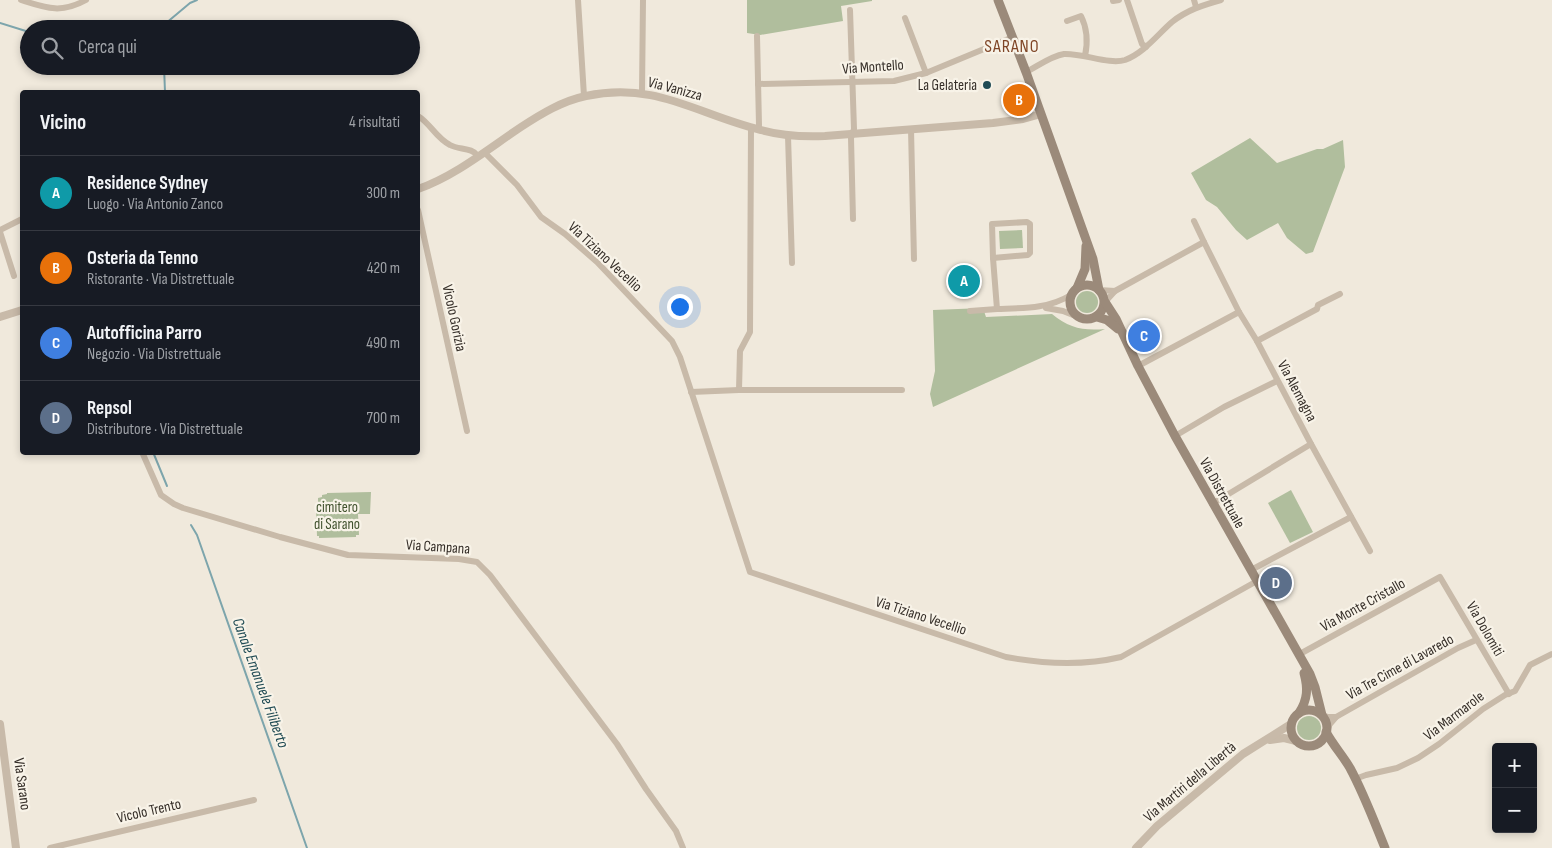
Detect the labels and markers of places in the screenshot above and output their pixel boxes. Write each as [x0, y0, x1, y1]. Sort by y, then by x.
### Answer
place label: La Gelateria [918, 76, 977, 95]
marker: La Gelateria [981, 79, 993, 91]
pin: B [1003, 81, 1035, 119]
pin: A [948, 262, 980, 300]
pin: C [1128, 317, 1160, 355]
pin: D [1260, 564, 1292, 602]

